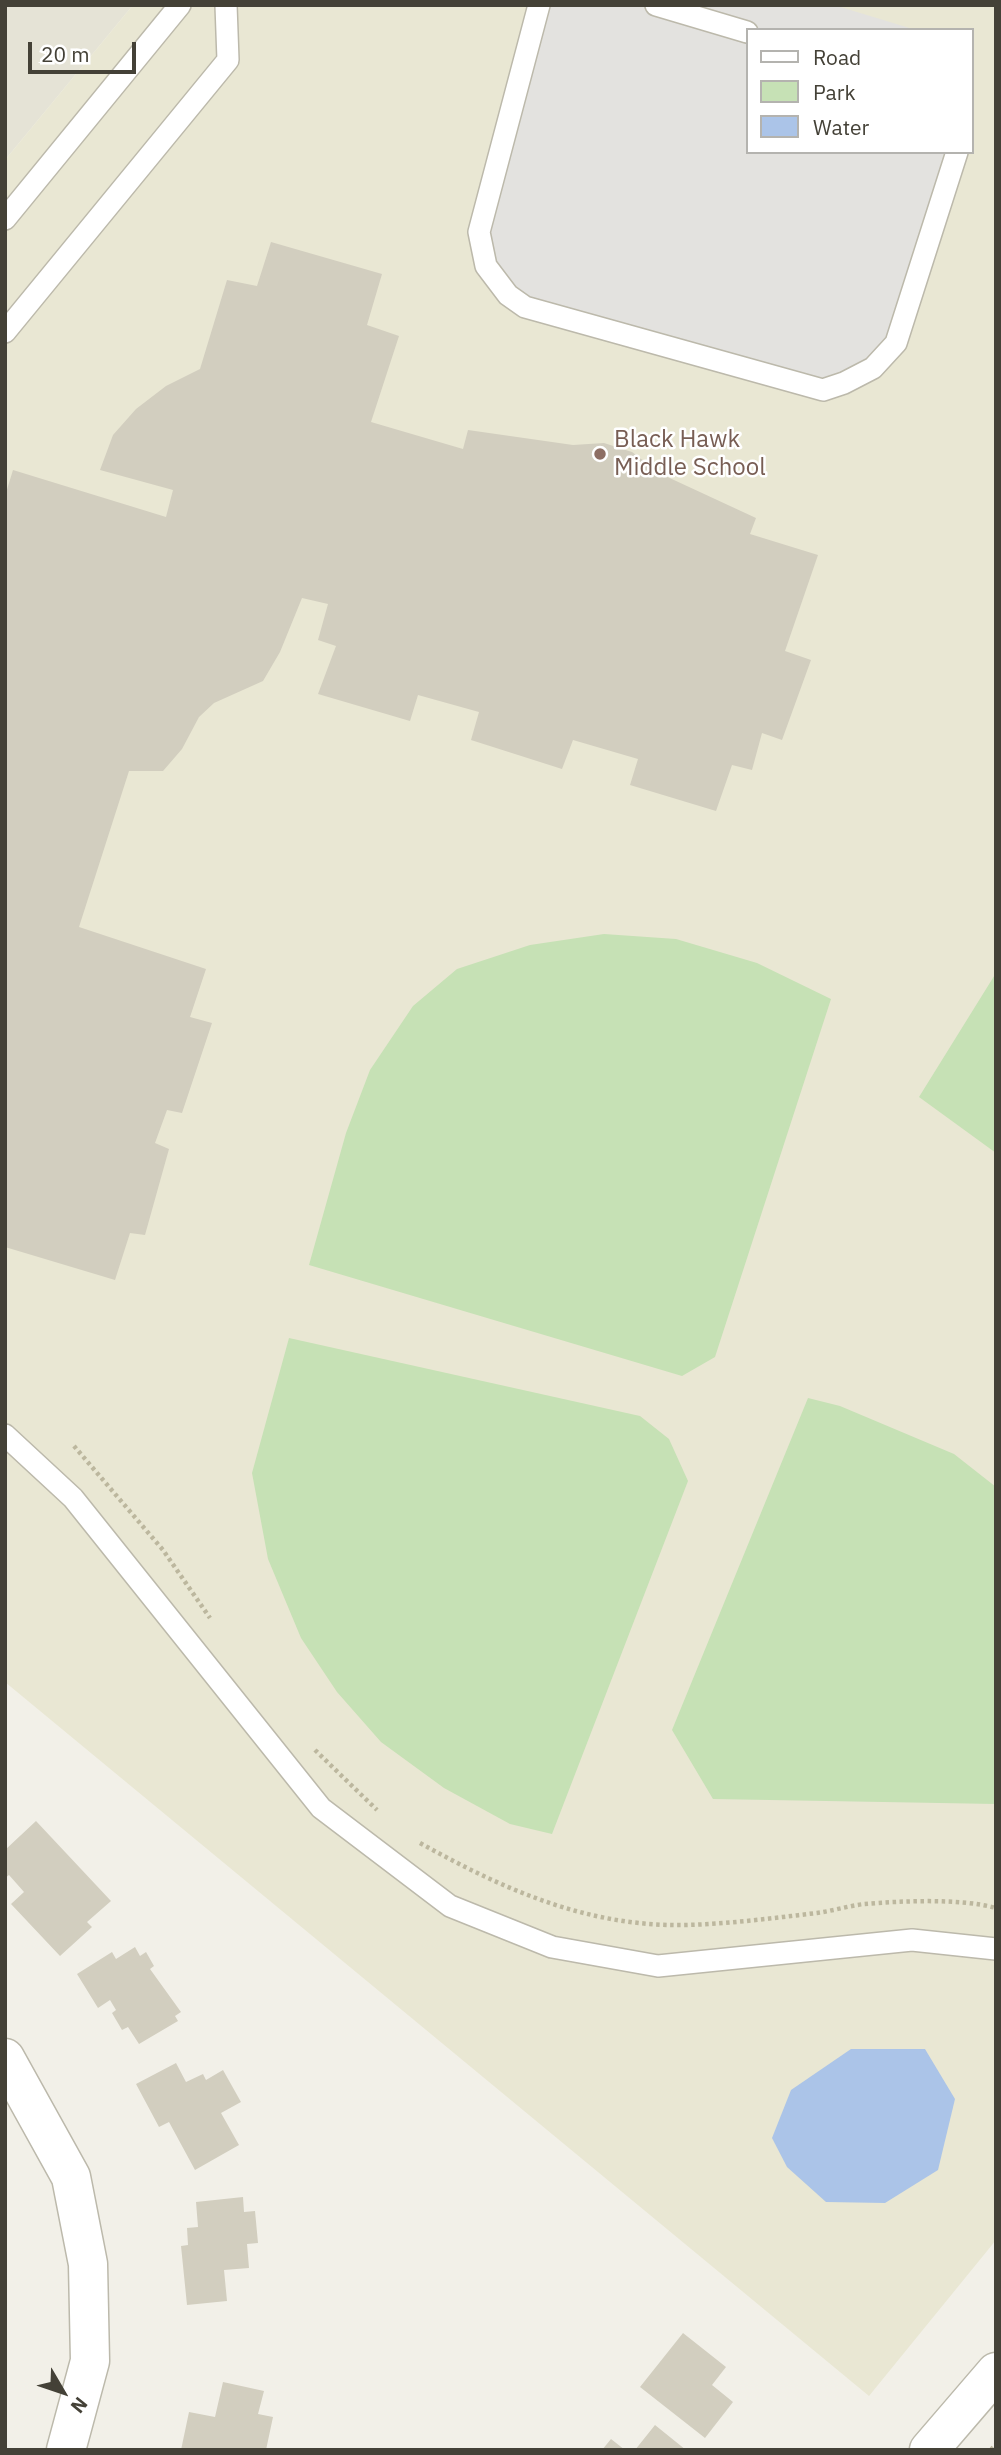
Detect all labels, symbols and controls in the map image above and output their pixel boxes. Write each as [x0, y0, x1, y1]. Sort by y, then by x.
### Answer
scale bar [32, 28, 140, 72]
legend [746, 28, 973, 154]
text: 20 m [41, 40, 90, 68]
text: Road [813, 43, 861, 71]
text: Park [813, 78, 856, 106]
text: Water [813, 113, 869, 141]
place label: Black Hawk Middle School [614, 426, 766, 482]
marker: Black Hawk Middle School [592, 446, 608, 462]
north arrow [28, 2357, 98, 2427]
text: N [66, 2392, 93, 2418]

